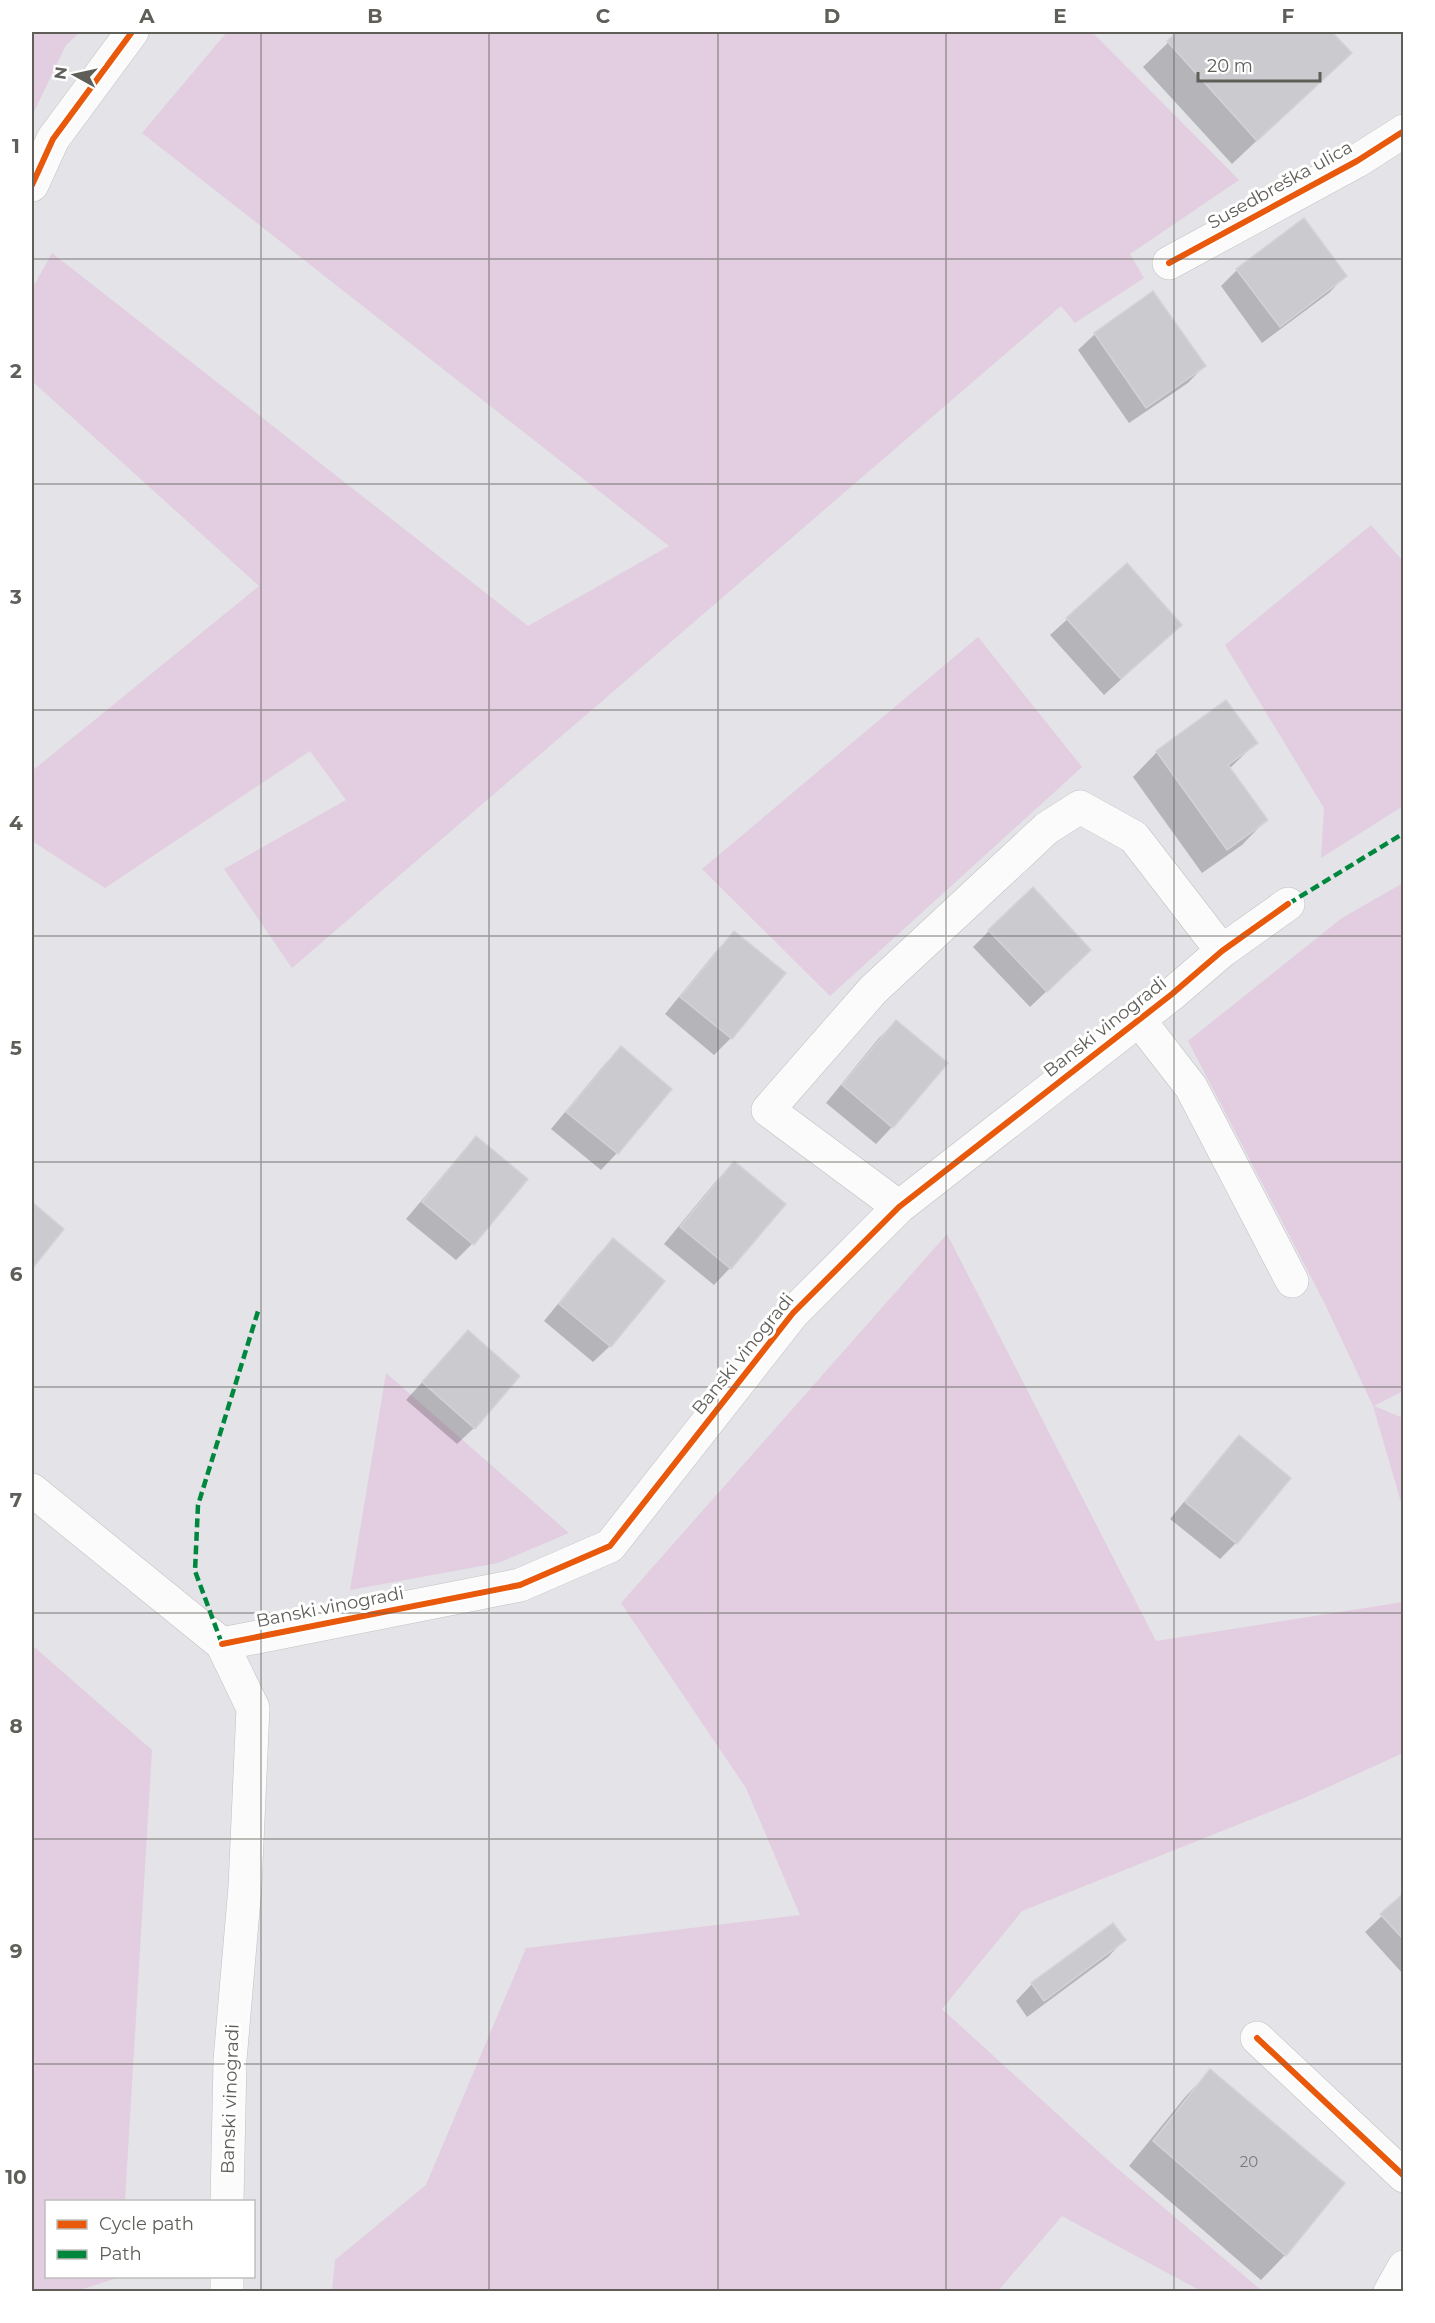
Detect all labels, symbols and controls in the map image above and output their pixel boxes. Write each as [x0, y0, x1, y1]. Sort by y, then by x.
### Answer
text: A [138, 4, 155, 28]
text: B [367, 4, 383, 28]
text: C [596, 4, 611, 28]
text: D [824, 4, 840, 28]
text: E [1053, 4, 1067, 28]
text: F [1282, 4, 1295, 28]
north arrow [45, 45, 105, 105]
scale bar [1198, 45, 1320, 83]
text: 20 m [1207, 55, 1253, 77]
text: N [50, 65, 71, 81]
text: 1 [12, 134, 20, 158]
street label: Susedbreška ulica [1204, 136, 1356, 234]
text: 2 [10, 359, 22, 383]
text: 3 [9, 585, 22, 609]
text: 4 [9, 811, 23, 835]
street label: Banski vinogradi [1039, 972, 1171, 1082]
text: 5 [10, 1036, 22, 1060]
text: 6 [10, 1262, 23, 1286]
street label: Banski vinogradi [687, 1289, 799, 1419]
text: 7 [10, 1488, 22, 1512]
street label: Banski vinogradi [254, 1582, 406, 1632]
text: 8 [9, 1714, 23, 1738]
text: 9 [10, 1939, 22, 1963]
street label: Banski vinogradi [216, 2024, 244, 2174]
house number: 20 [1240, 2152, 1258, 2171]
text: 10 [5, 2165, 27, 2189]
legend [45, 2200, 255, 2278]
text: Cycle path [99, 2213, 194, 2235]
text: Path [99, 2243, 142, 2265]

